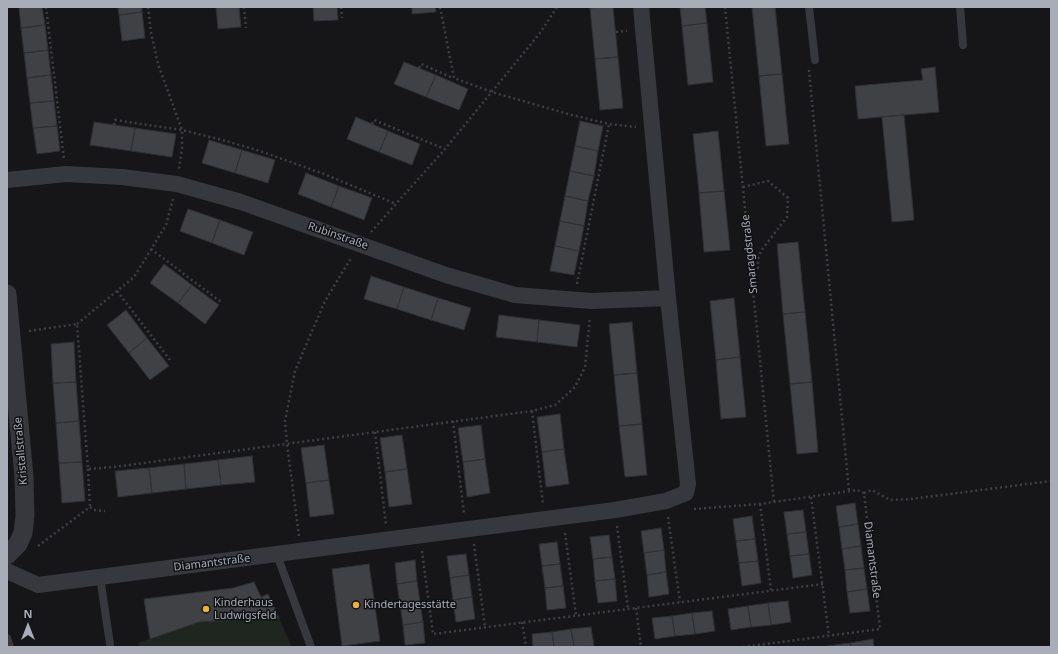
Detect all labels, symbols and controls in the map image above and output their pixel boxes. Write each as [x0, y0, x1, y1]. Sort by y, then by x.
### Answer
street label: Smaragdstraße [739, 214, 761, 294]
street label: Rubinstraße [306, 220, 370, 252]
street label: Kristallstraße [11, 416, 31, 486]
street label: Diamantstraße [861, 521, 883, 599]
street label: Diamantstraße [173, 552, 251, 574]
place label: Kinderhaus Ludwigsfeld [214, 596, 276, 622]
place label: Kindertagesstätte [364, 598, 456, 612]
marker: Kindertagesstätte [351, 600, 361, 610]
marker: Kinderhaus Ludwigsfeld [201, 604, 211, 614]
north arrow [8, 606, 48, 646]
text: N [24, 606, 32, 621]

